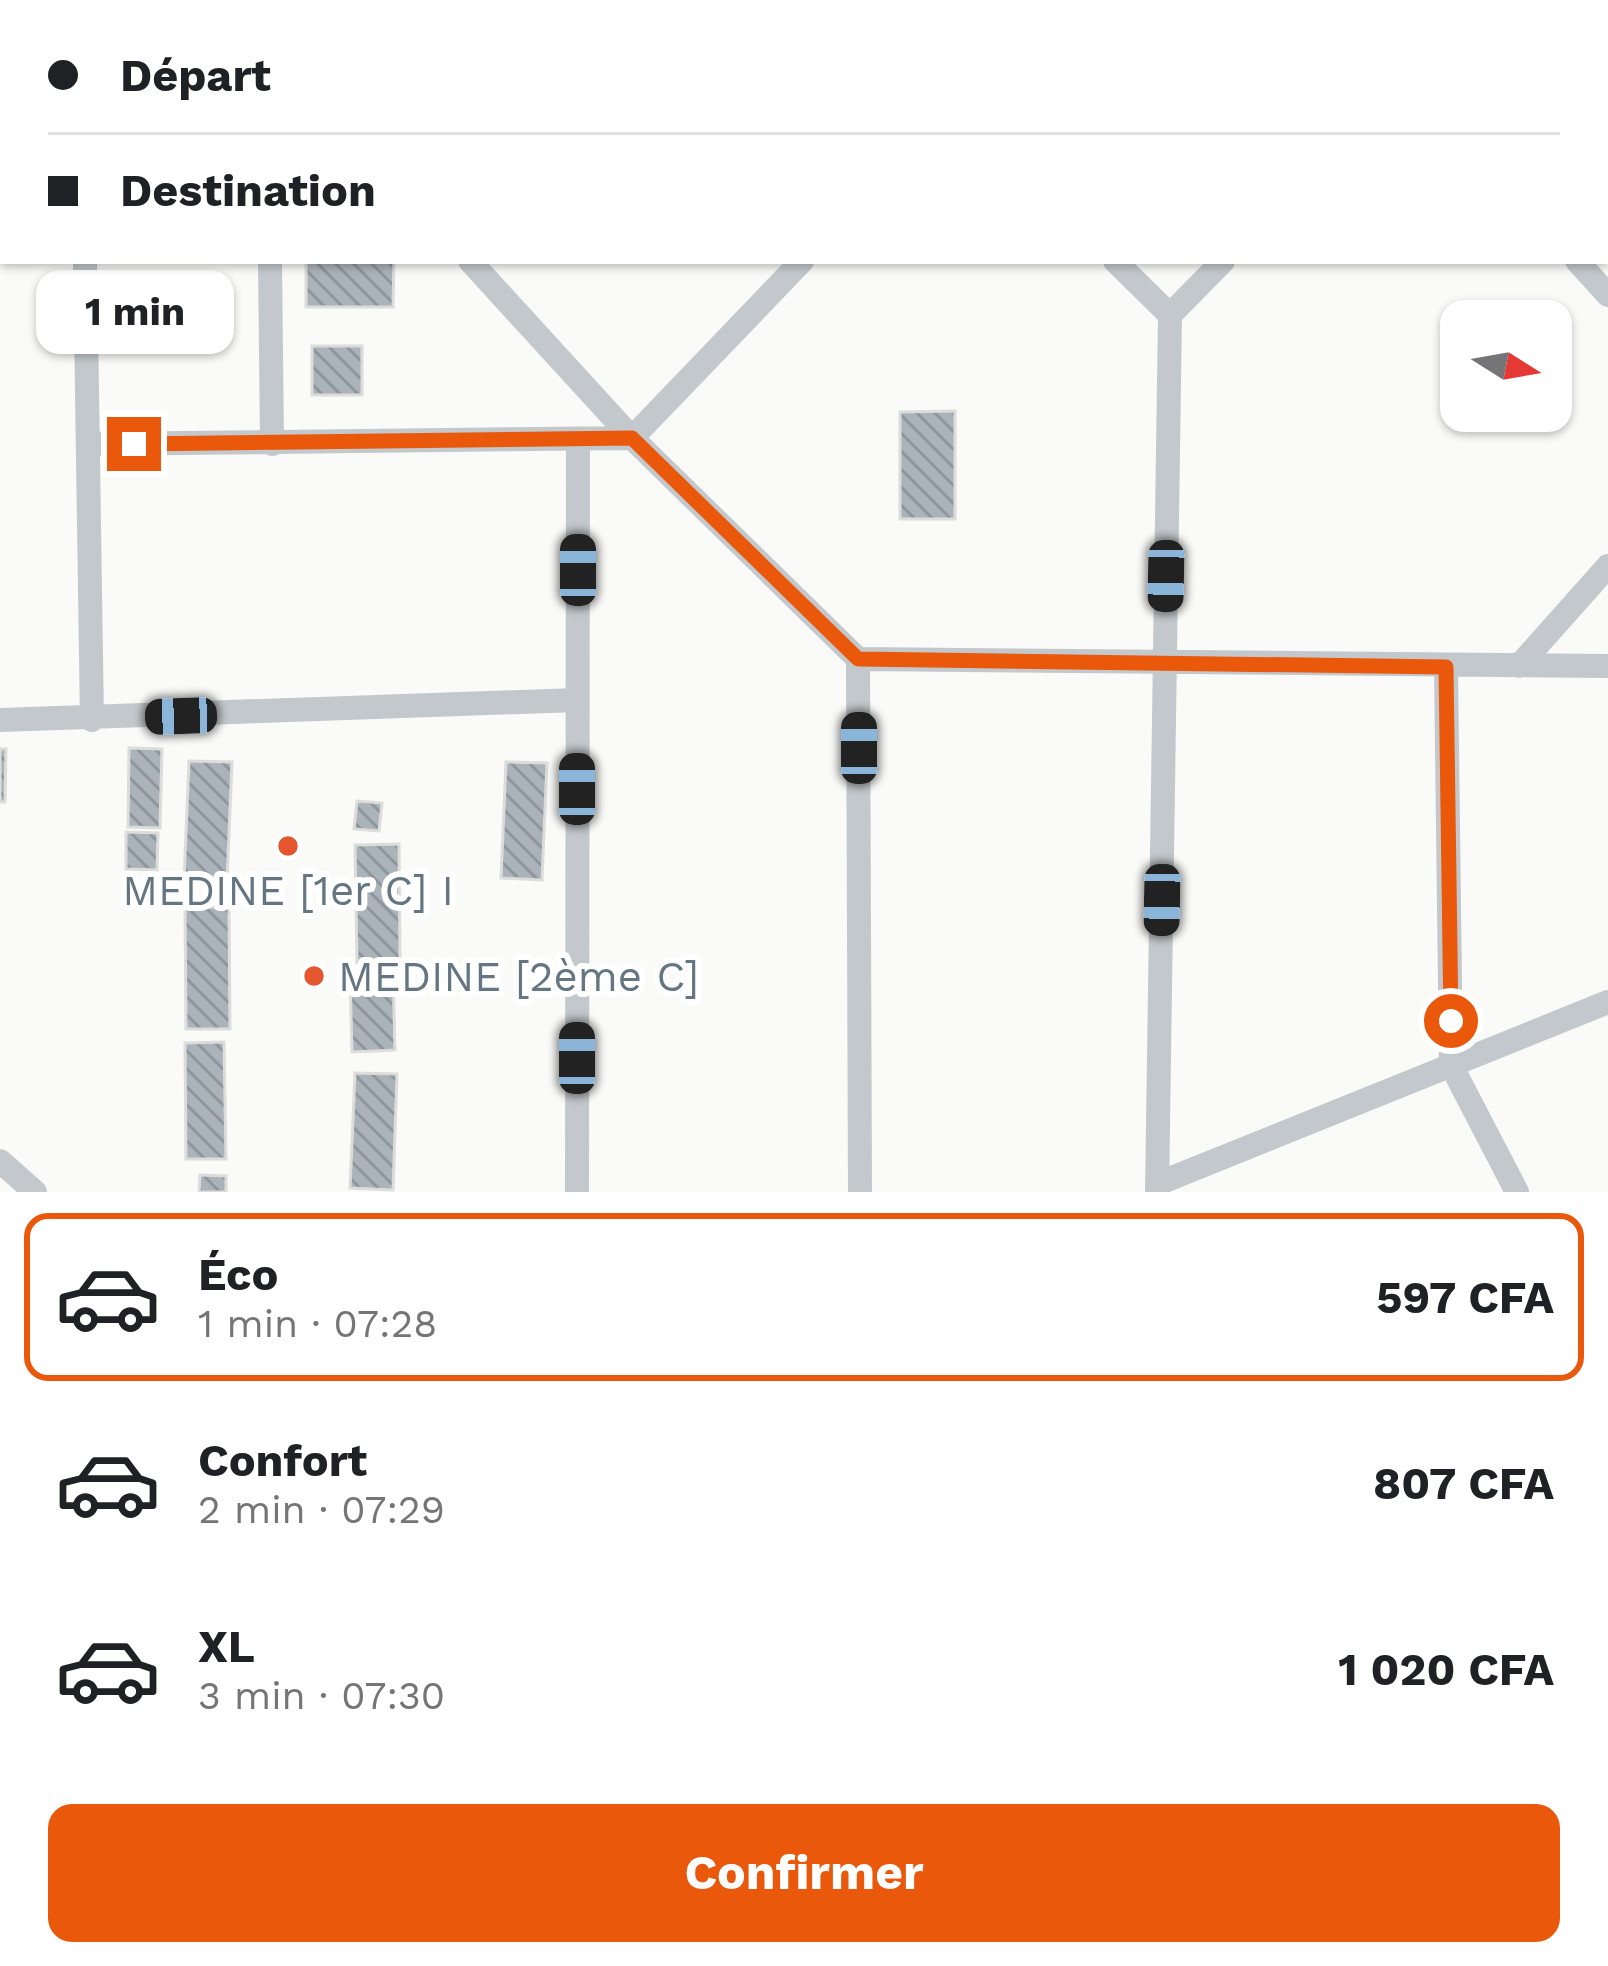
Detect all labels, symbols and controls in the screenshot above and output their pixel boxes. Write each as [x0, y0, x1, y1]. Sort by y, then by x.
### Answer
text: Départ [120, 49, 271, 102]
text: Destination [120, 164, 376, 217]
callout: 1 min [35, 270, 233, 354]
text: 1 min [85, 289, 185, 334]
north arrow [1440, 300, 1572, 432]
map controls [1440, 300, 1572, 432]
route end [107, 417, 161, 471]
car [560, 534, 596, 606]
car [1147, 540, 1185, 612]
car [144, 697, 218, 735]
car [841, 712, 877, 784]
car [559, 753, 595, 825]
marker: MEDINE [1er C] I [275, 833, 301, 859]
car [1143, 864, 1181, 936]
place label: MEDINE [1er C] I [122, 866, 454, 915]
place label: MEDINE [2ème C] [338, 952, 699, 1001]
marker: MEDINE [2ème C] [301, 963, 327, 989]
route start [1424, 994, 1478, 1048]
car [559, 1022, 595, 1094]
icon: car [54, 1243, 162, 1351]
text: Éco [198, 1248, 279, 1301]
text: 597 CFA [1376, 1271, 1554, 1324]
text: 1 min · 07:28 [198, 1301, 437, 1346]
icon: car [54, 1429, 162, 1537]
text: Confort [198, 1434, 367, 1487]
text: 807 CFA [1373, 1457, 1554, 1510]
text: 2 min · 07:29 [198, 1487, 445, 1532]
icon: car [54, 1615, 162, 1723]
text: XL [198, 1620, 255, 1673]
text: 1 020 CFA [1338, 1643, 1554, 1696]
text: 3 min · 07:30 [198, 1673, 445, 1718]
button: Confirmer [48, 1804, 1560, 1942]

